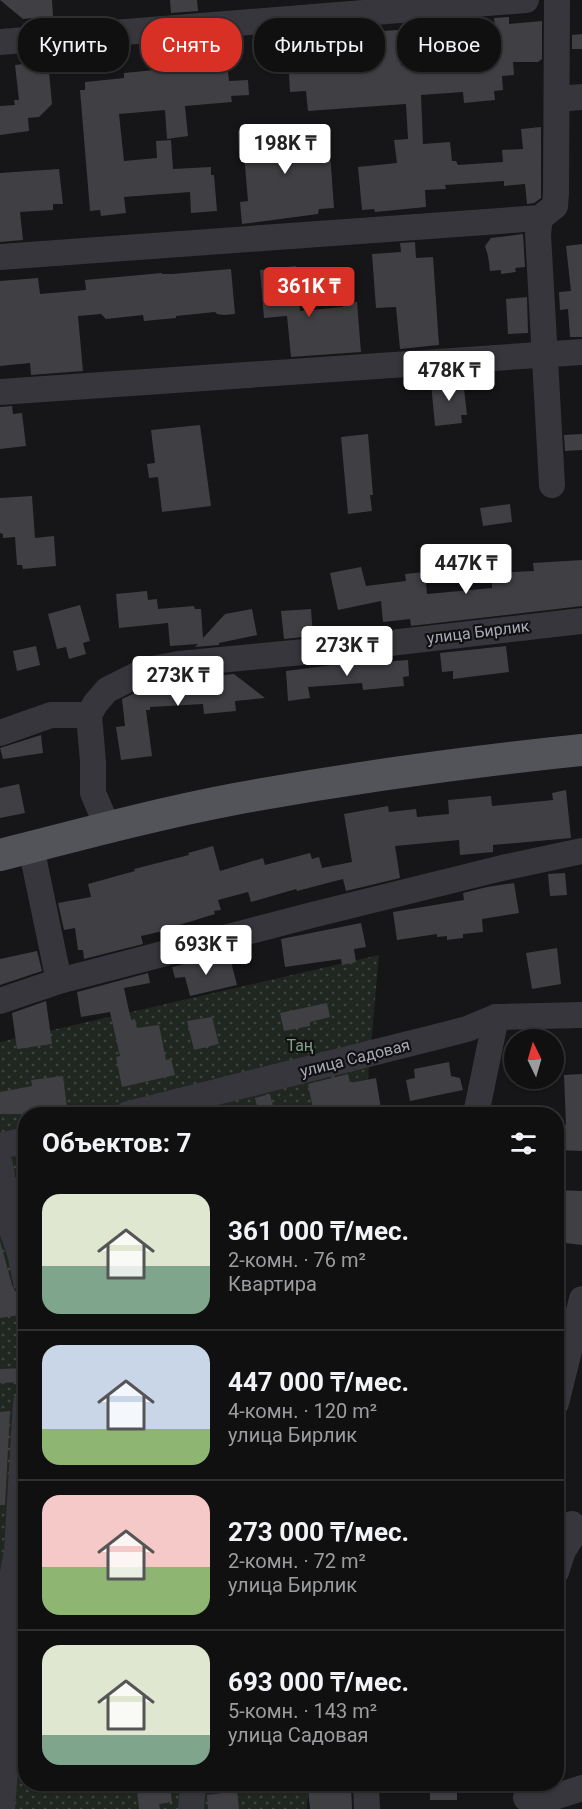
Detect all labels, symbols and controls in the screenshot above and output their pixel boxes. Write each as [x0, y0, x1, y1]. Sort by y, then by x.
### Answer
chip: Купить [18, 18, 129, 72]
chip: Снять [141, 18, 242, 72]
chip: Фильтры [254, 18, 385, 72]
chip: Новое [397, 18, 501, 72]
pin: 198K ₸ [236, 124, 334, 175]
text: 198K ₸ [253, 131, 317, 155]
pin: 361K ₸ [260, 267, 358, 318]
text: 361K ₸ [277, 274, 341, 298]
pin: 478K ₸ [400, 351, 498, 402]
text: 478K ₸ [417, 358, 481, 382]
pin: 447K ₸ [417, 544, 515, 595]
text: 447K ₸ [434, 551, 498, 575]
street label: улица Бирлик [426, 616, 531, 648]
pin: 273K ₸ [298, 626, 396, 677]
text: 273K ₸ [315, 633, 379, 657]
pin: 273K ₸ [129, 656, 227, 707]
text: 273K ₸ [146, 663, 210, 687]
pin: 693K ₸ [157, 925, 255, 976]
text: 693K ₸ [174, 932, 238, 956]
north arrow [504, 1029, 564, 1089]
map controls [504, 1029, 564, 1089]
street label: улица Садовая [298, 1035, 412, 1081]
park label: Таң [286, 1036, 314, 1055]
icon: filters [507, 1127, 540, 1160]
text: Объектов: 7 [42, 1128, 191, 1158]
text: 361 000 ₸/мес. [228, 1216, 409, 1246]
icon: home [90, 1218, 162, 1290]
text: 2-комн. · 76 m² [228, 1248, 366, 1272]
text: Квартира [228, 1272, 317, 1296]
text: 447 000 ₸/мес. [228, 1367, 409, 1397]
icon: home [90, 1369, 162, 1441]
text: 4-комн. · 120 m² [228, 1399, 377, 1423]
text: улица Бирлик [228, 1423, 357, 1447]
text: 273 000 ₸/мес. [228, 1517, 409, 1547]
icon: home [90, 1519, 162, 1591]
text: 2-комн. · 72 m² [228, 1549, 366, 1573]
text: улица Бирлик [228, 1573, 357, 1597]
text: 693 000 ₸/мес. [228, 1667, 409, 1697]
icon: home [90, 1669, 162, 1741]
text: 5-комн. · 143 m² [228, 1699, 377, 1723]
text: улица Садовая [228, 1723, 369, 1747]

